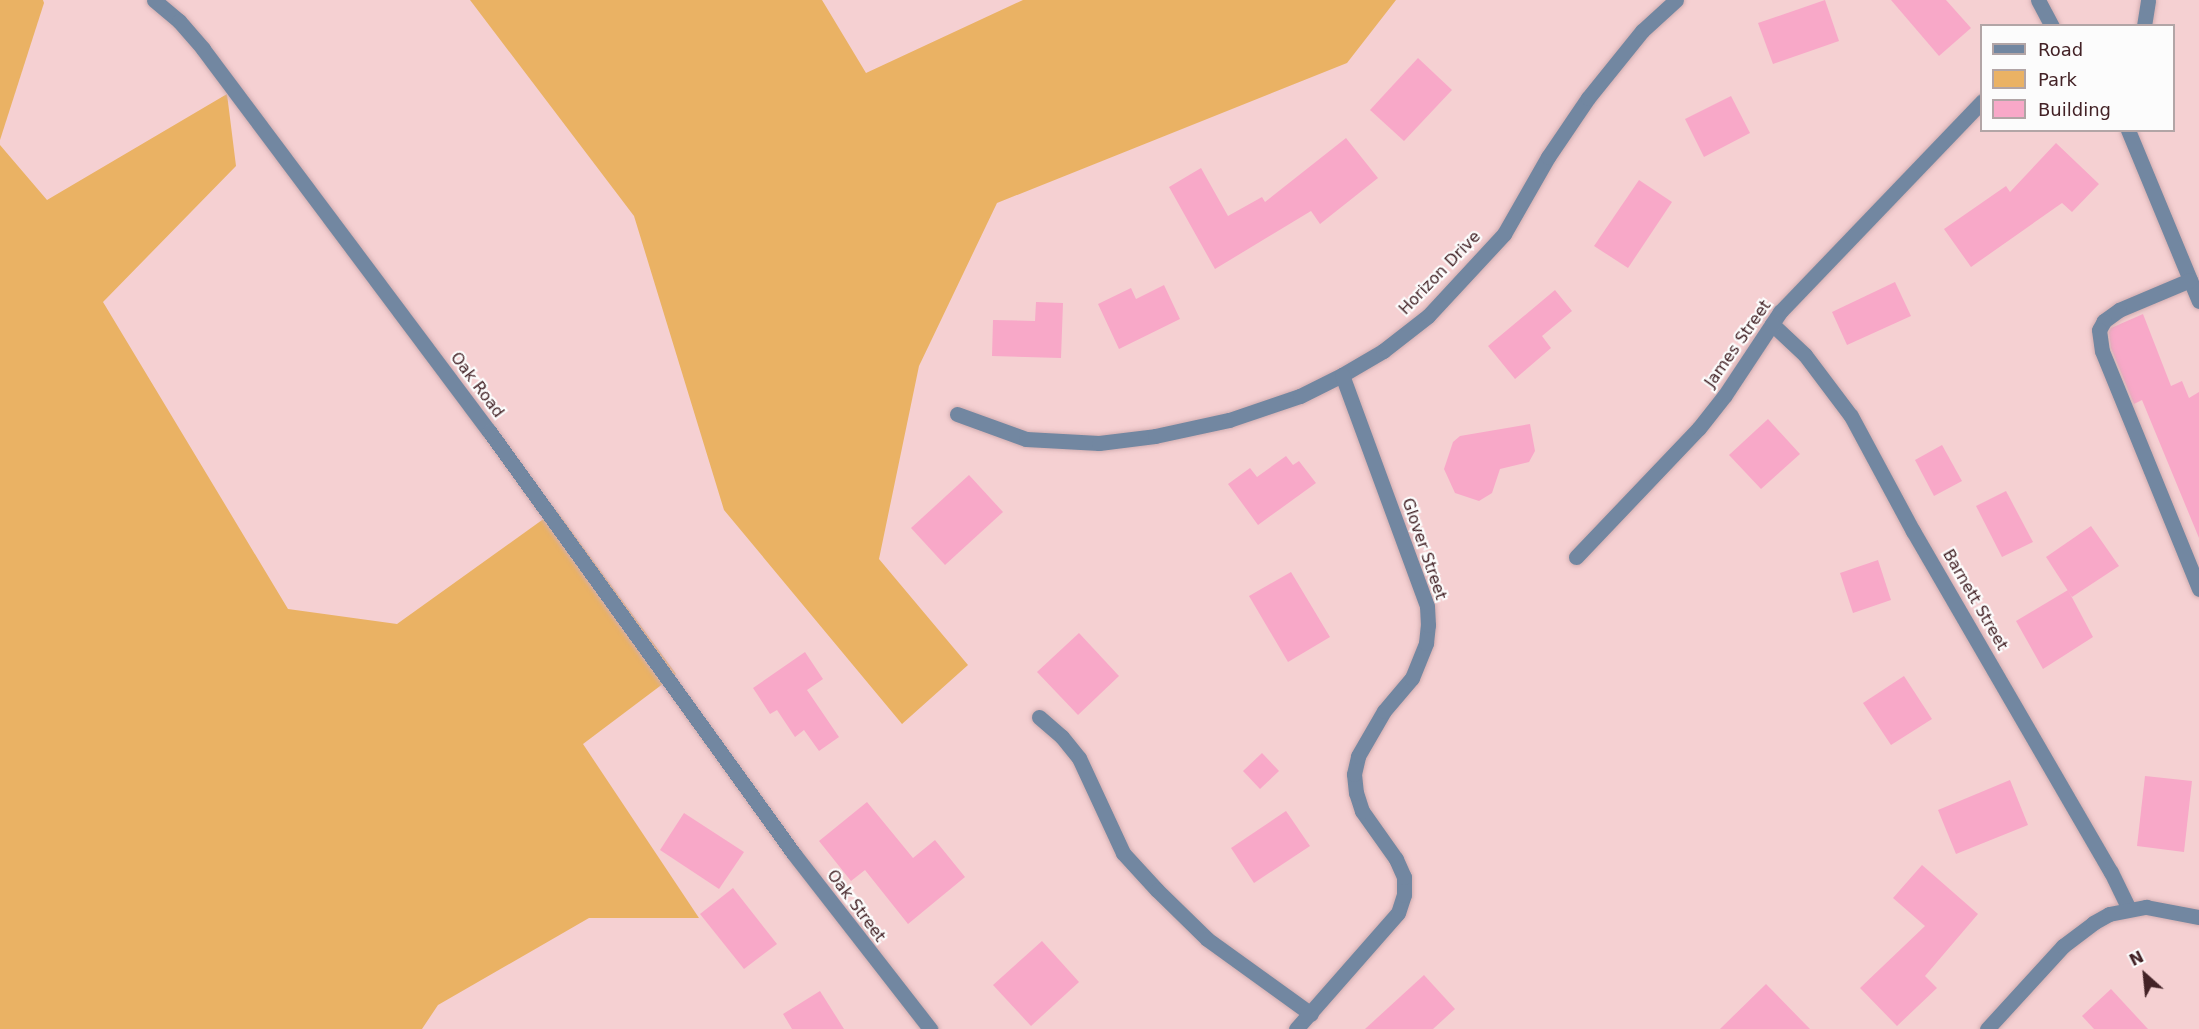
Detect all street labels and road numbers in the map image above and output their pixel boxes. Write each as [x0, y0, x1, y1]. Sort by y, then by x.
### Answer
street label: Horizon Drive [1395, 227, 1485, 319]
street label: James Street [1701, 297, 1775, 391]
street label: Oak Road [446, 349, 508, 421]
street label: Glover Street [1398, 496, 1450, 602]
street label: Barnett Street [1938, 546, 2012, 654]
street label: Oak Street [823, 866, 889, 946]

